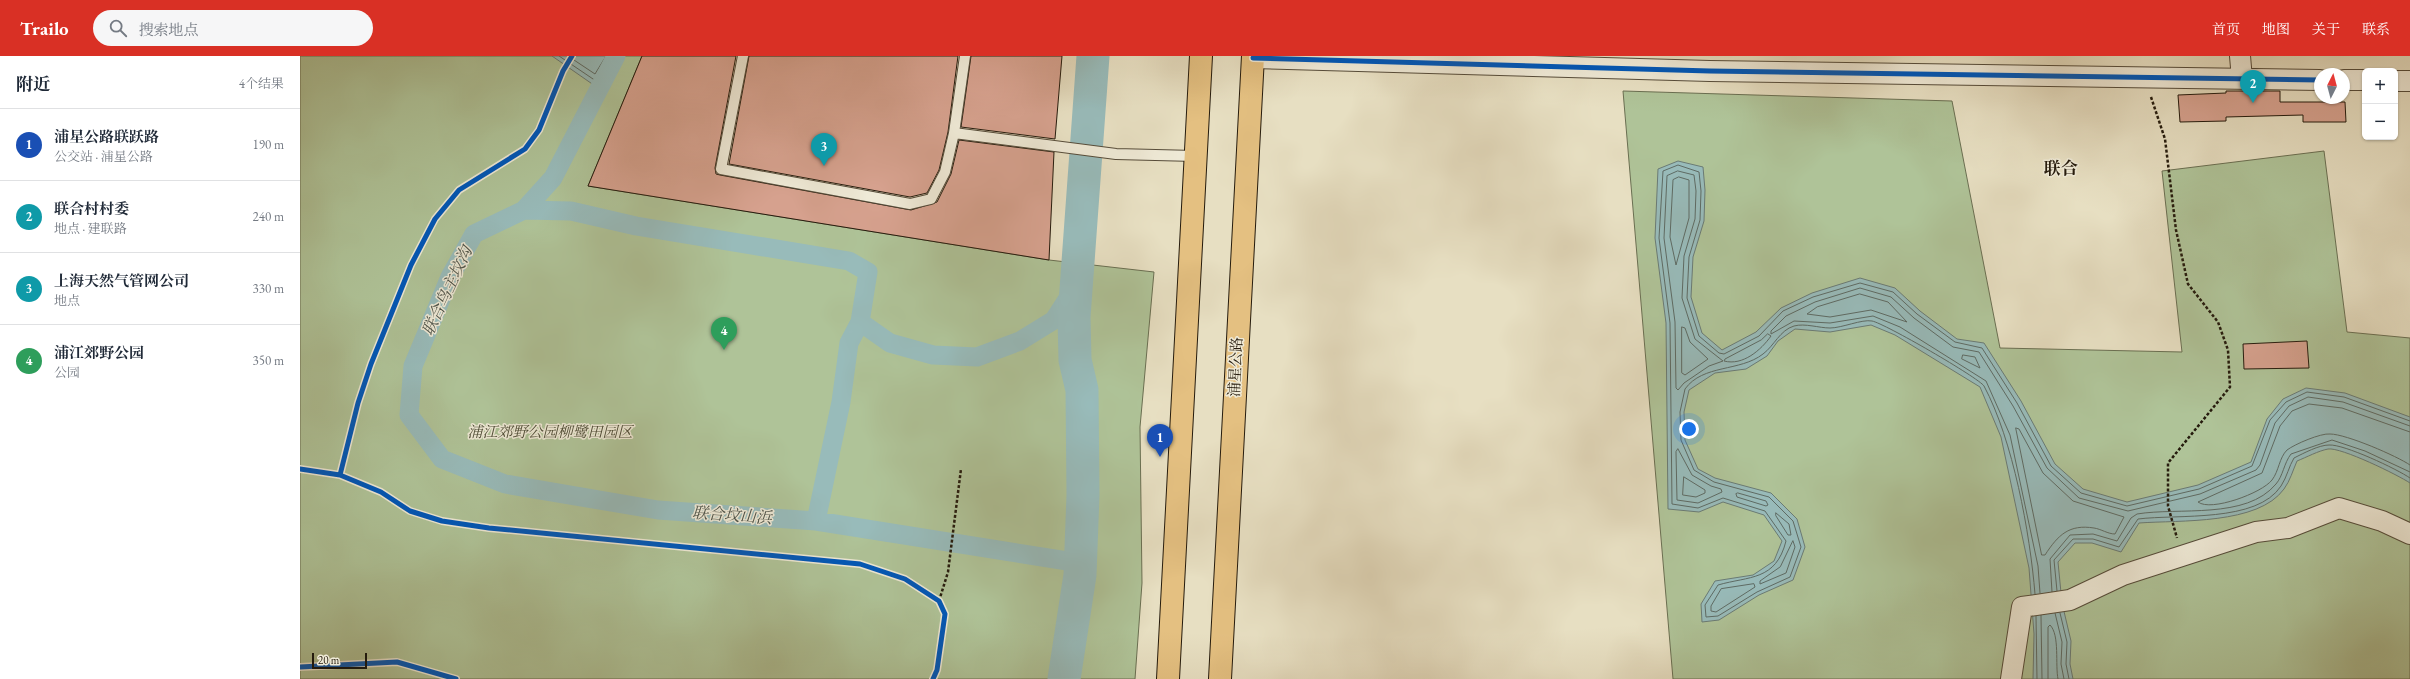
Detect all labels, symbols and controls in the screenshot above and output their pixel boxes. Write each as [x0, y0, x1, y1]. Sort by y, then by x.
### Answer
search box [93, 10, 373, 46]
text: Trailo [20, 16, 69, 41]
icon: search [107, 17, 129, 39]
text: 搜索地点 [139, 20, 199, 39]
text: 首页 [2212, 20, 2240, 38]
text: 地图 [2262, 20, 2290, 38]
text: 关于 [2312, 20, 2340, 38]
text: 联系 [2362, 20, 2390, 38]
north arrow [2314, 68, 2350, 104]
map controls [2362, 68, 2398, 140]
button: + [2362, 68, 2398, 104]
pin: 2 [2240, 70, 2266, 103]
text: 附近 [16, 73, 50, 95]
text: 4个结果 [239, 75, 284, 92]
button: − [2362, 104, 2398, 140]
text: 浦星公路联跃路 [54, 127, 159, 146]
pin: 3 [811, 133, 837, 166]
text: 1 [26, 136, 32, 153]
text: 190 m [253, 136, 284, 153]
text: 公交站 · 浦星公路 [54, 148, 153, 165]
district label: 联合 [2044, 157, 2078, 179]
text: 联合村村委 [54, 199, 129, 218]
text: 2 [26, 208, 32, 225]
text: 240 m [253, 208, 284, 225]
text: 地点 · 建联路 [54, 220, 127, 237]
water label: 联合鸟主坟沟 [417, 240, 478, 339]
text: 上海天然气管网公司 [54, 271, 189, 290]
text: 3 [26, 280, 32, 297]
text: 330 m [253, 280, 284, 297]
text: 地点 [54, 292, 80, 309]
pin: 4 [711, 317, 737, 350]
street label: 浦星公路 [1224, 337, 1246, 397]
text: 浦江郊野公园 [54, 343, 144, 362]
text: 4 [26, 352, 32, 369]
text: 350 m [253, 352, 284, 369]
text: 公园 [54, 364, 80, 381]
your location [1679, 419, 1699, 439]
park label: 浦江郊野公园柳鹭田园区 [467, 422, 634, 441]
pin: 1 [1147, 424, 1173, 457]
water label: 联合坟山浜 [691, 502, 775, 528]
scale bar [312, 651, 367, 670]
text: 20 m [318, 653, 339, 667]

